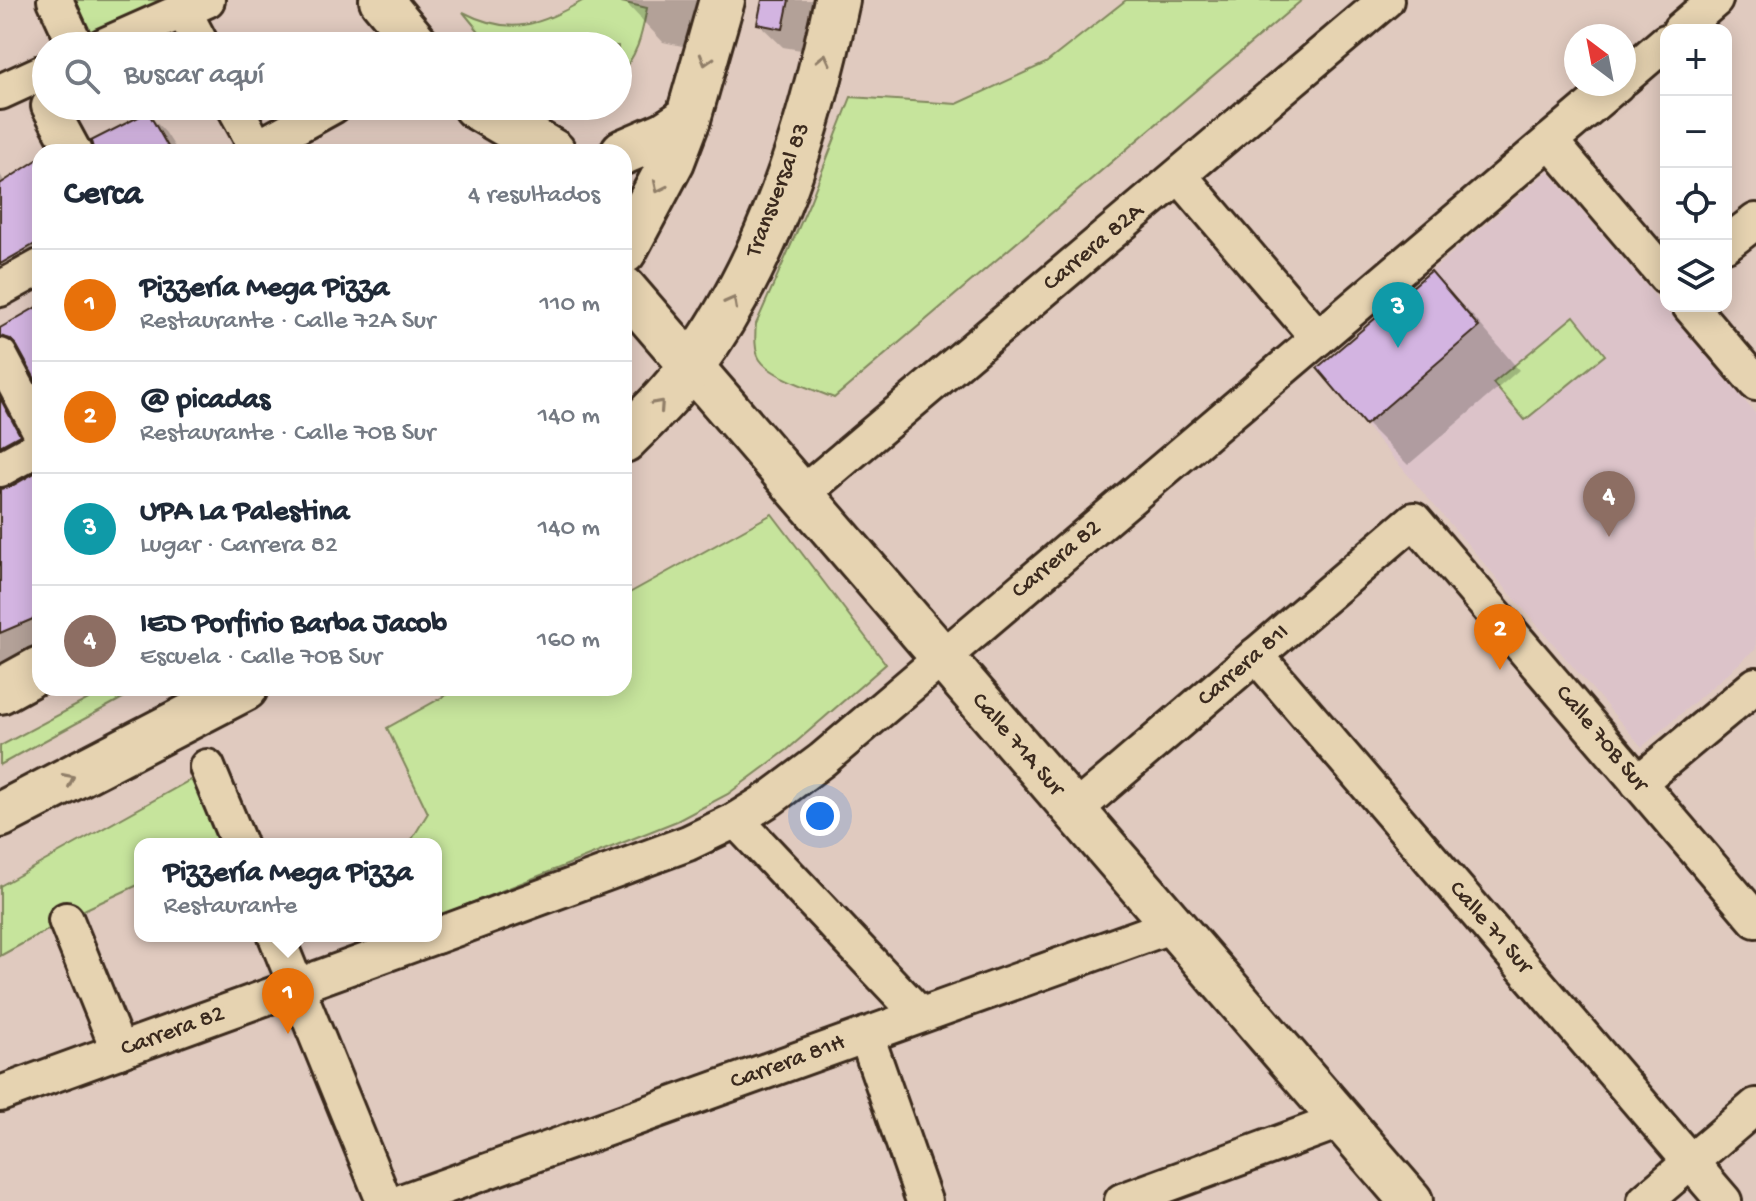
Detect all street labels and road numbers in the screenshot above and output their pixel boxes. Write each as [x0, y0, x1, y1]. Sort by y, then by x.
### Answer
street label: Transversal 83 [739, 119, 818, 263]
street label: Carrera 82A [1038, 196, 1152, 298]
street label: Carrera 82 [1006, 514, 1108, 606]
street label: Carrera 81I [1192, 618, 1296, 714]
street label: Calle 70B Sur [1548, 680, 1655, 800]
street label: Calle 71A Sur [964, 687, 1072, 805]
street label: Calle 71 Sur [1442, 876, 1540, 982]
street label: Carrera 82 [117, 1000, 229, 1064]
street label: Carrera 81H [727, 1029, 850, 1097]

